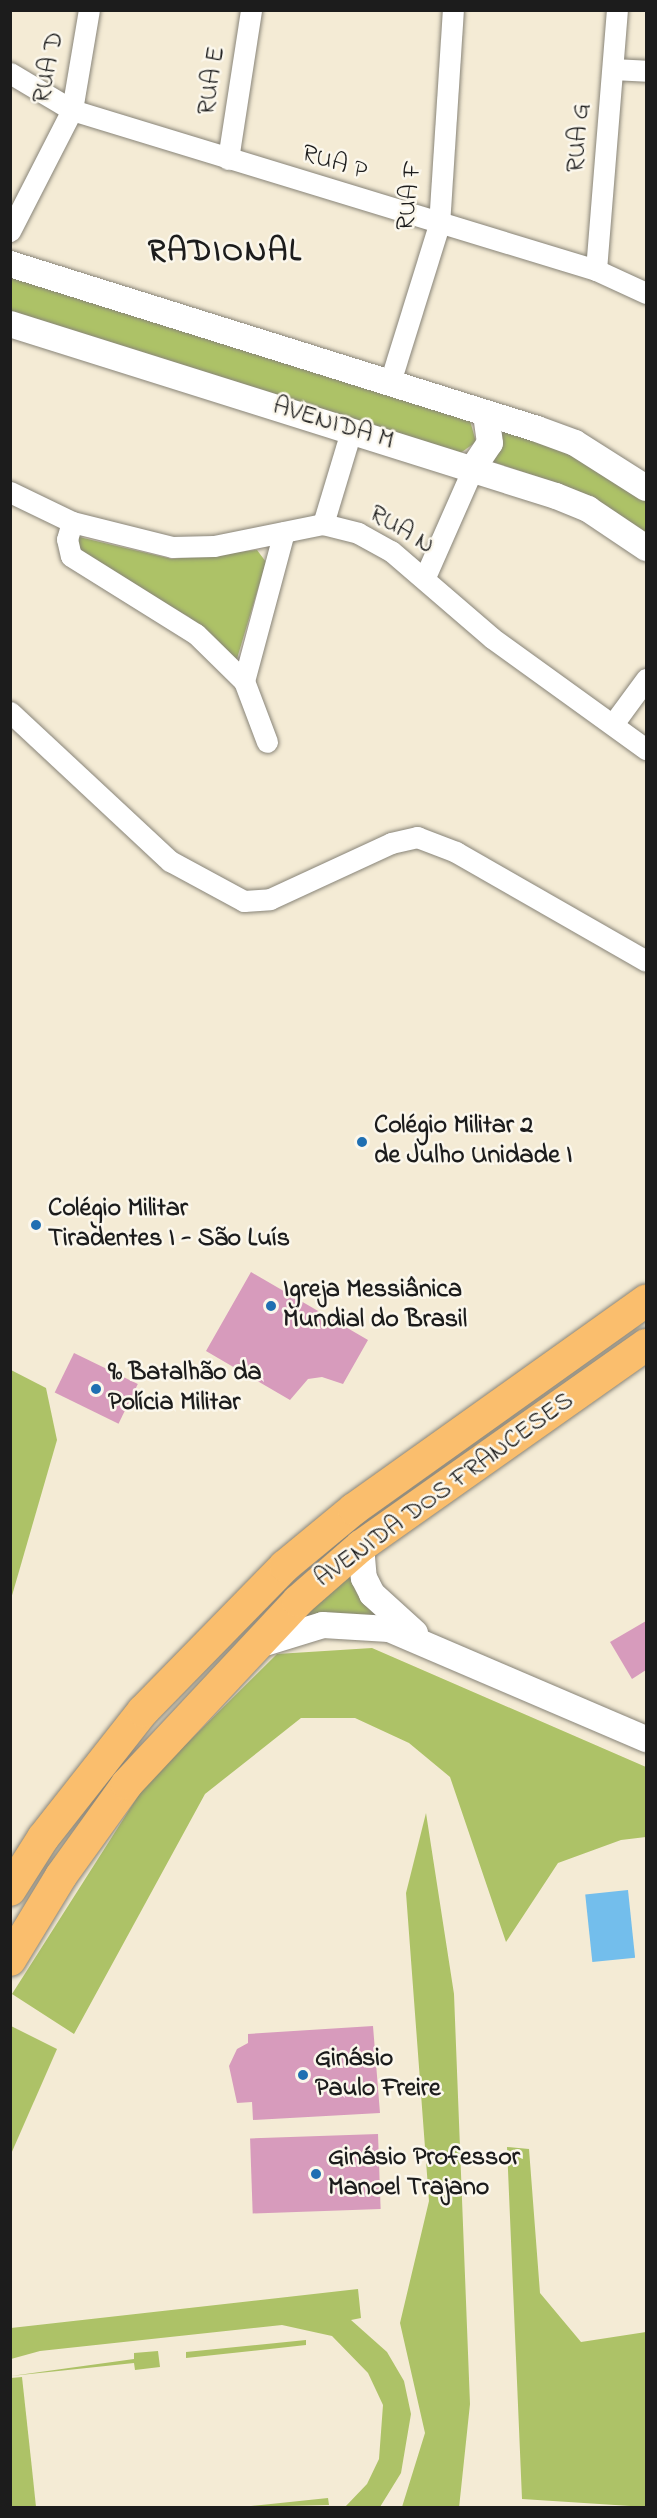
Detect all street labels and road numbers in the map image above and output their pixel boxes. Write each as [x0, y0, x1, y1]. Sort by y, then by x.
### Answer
street label: RUA D [27, 29, 73, 107]
street label: RUA E [192, 44, 234, 118]
street label: RUA G [561, 102, 599, 174]
street label: RUA P [297, 139, 371, 189]
street label: RUA F [391, 159, 431, 233]
street label: AVENIDA M [269, 392, 397, 458]
street label: RUA N [363, 499, 439, 563]
street label: AVENIDA DOS FRANCESES [309, 1387, 581, 1595]

